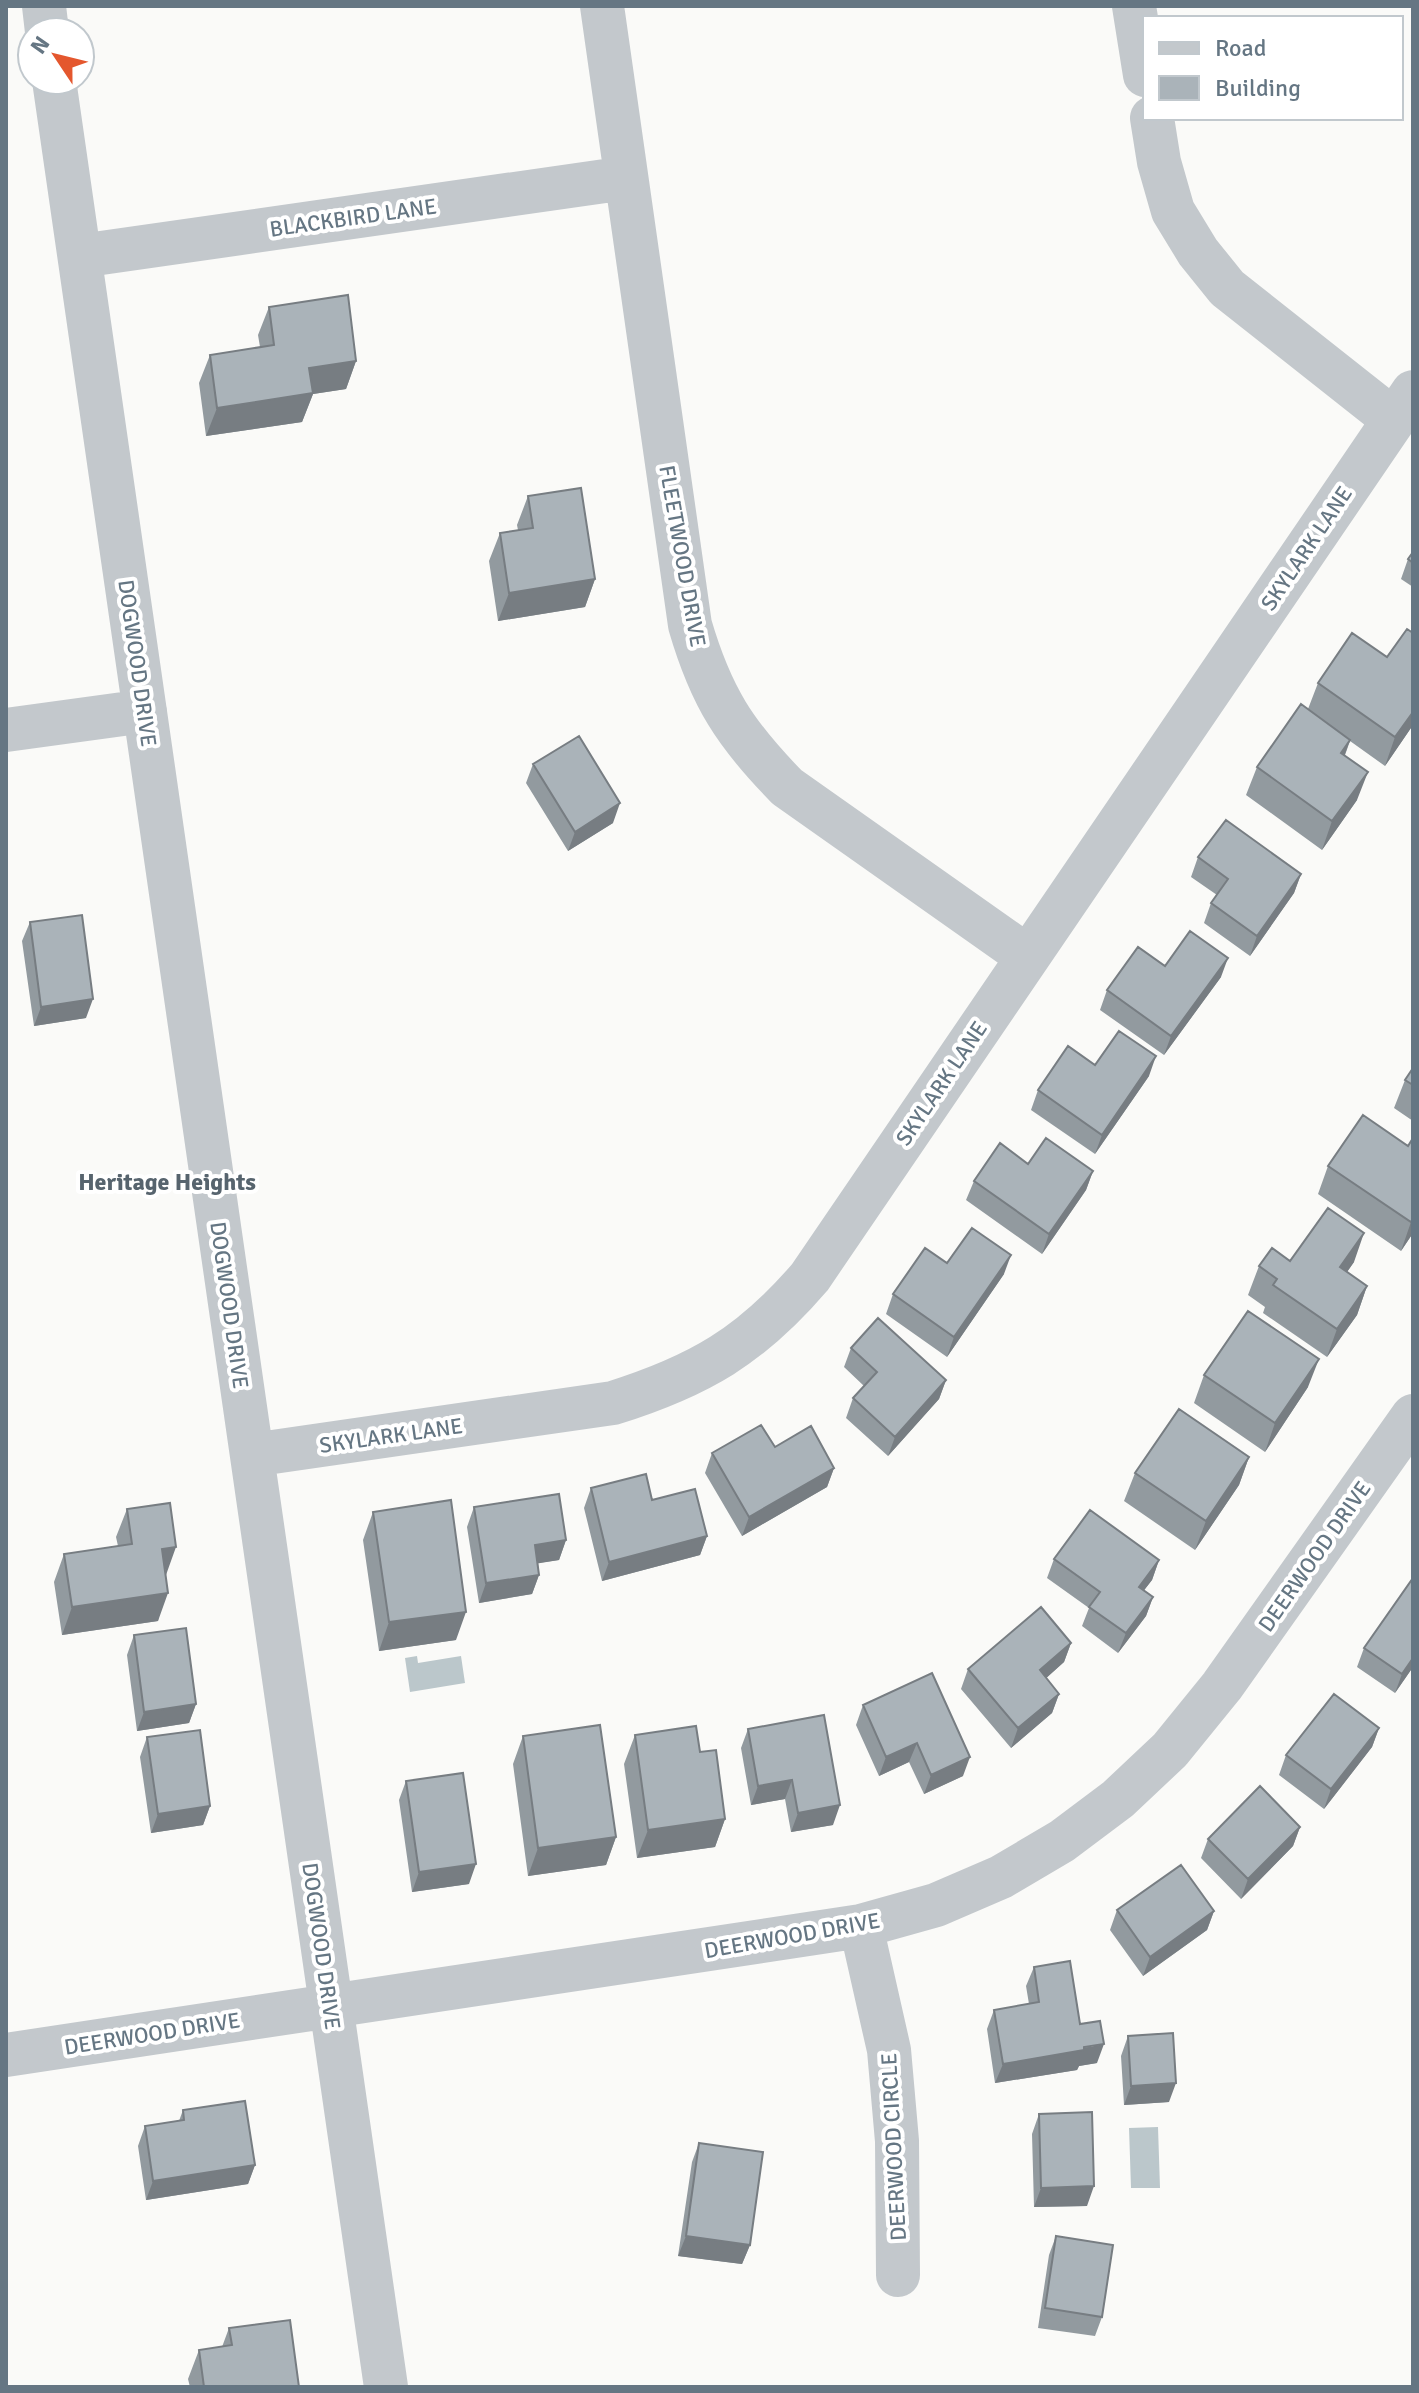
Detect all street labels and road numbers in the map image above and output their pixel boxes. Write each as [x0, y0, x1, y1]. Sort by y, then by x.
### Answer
street label: BLACKBIRD LANE [268, 192, 438, 243]
street label: FLEETWOOD DRIVE [653, 463, 712, 649]
street label: SKYLARK LANE [1255, 481, 1358, 616]
street label: DOGWOOD DRIVE [112, 578, 163, 748]
street label: SKYLARK LANE [890, 1016, 993, 1151]
street label: DOGWOOD DRIVE [204, 1220, 255, 1390]
street label: SKYLARK LANE [318, 1412, 464, 1459]
street label: DEERWOOD DRIVE [1252, 1476, 1376, 1637]
street label: DOGWOOD DRIVE [296, 1861, 347, 2031]
street label: DEERWOOD DRIVE [702, 1907, 882, 1964]
street label: DEERWOOD DRIVE [62, 2006, 242, 2061]
street label: DEERWOOD CIRCLE [875, 2052, 912, 2242]

